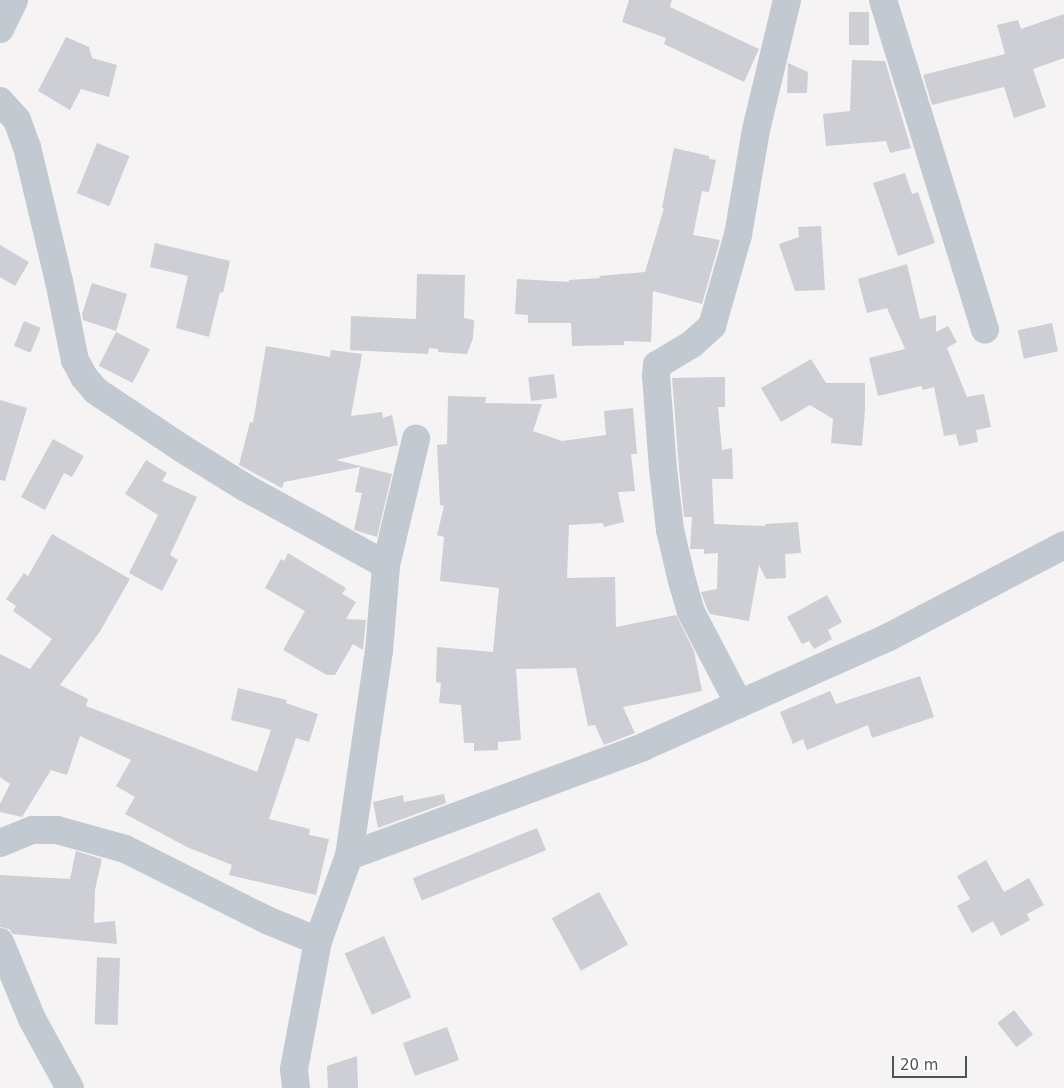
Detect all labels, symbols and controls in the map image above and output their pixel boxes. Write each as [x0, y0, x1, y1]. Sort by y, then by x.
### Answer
scale bar [894, 1046, 969, 1078]
text: 20 m [900, 1056, 938, 1074]

